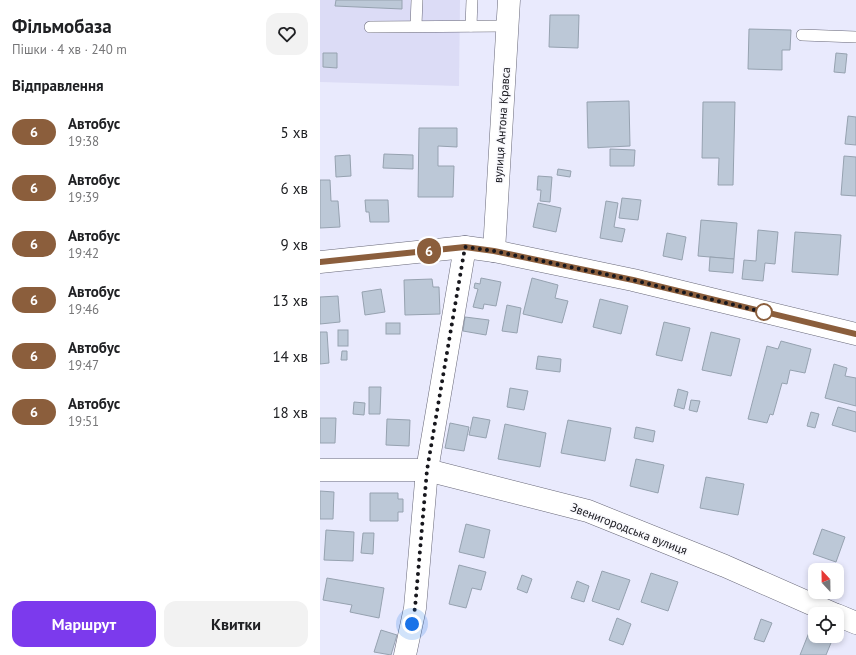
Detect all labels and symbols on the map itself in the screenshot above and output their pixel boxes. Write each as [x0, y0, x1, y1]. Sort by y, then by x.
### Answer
street label: вулиця Антона Кравса [490, 66, 513, 184]
line badge: 6 [416, 238, 442, 264]
unlabelled marker [755, 303, 773, 321]
street label: Звенигородська вулиця [569, 499, 690, 558]
north arrow [808, 563, 844, 599]
your location [402, 614, 422, 634]

